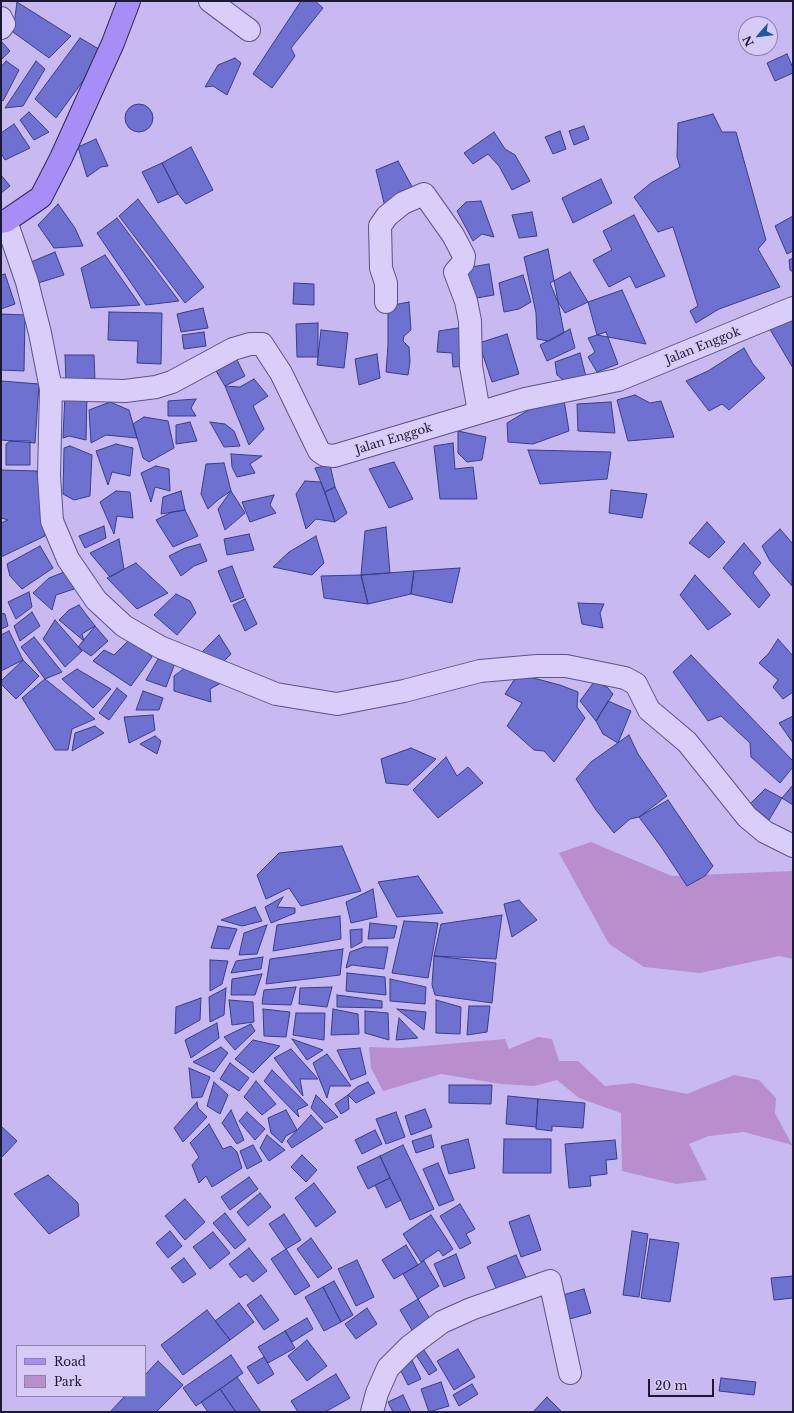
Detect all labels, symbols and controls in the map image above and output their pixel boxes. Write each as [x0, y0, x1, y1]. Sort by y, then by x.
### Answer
north arrow [738, 16, 778, 56]
text: N [740, 33, 757, 49]
street label: Jalan Enggok [663, 324, 743, 368]
street label: Jalan Enggok [354, 420, 434, 458]
legend [16, 1345, 146, 1397]
text: Road [54, 1354, 86, 1369]
scale bar [650, 1371, 716, 1397]
text: Park [54, 1374, 82, 1389]
text: 20 m [655, 1378, 687, 1393]

